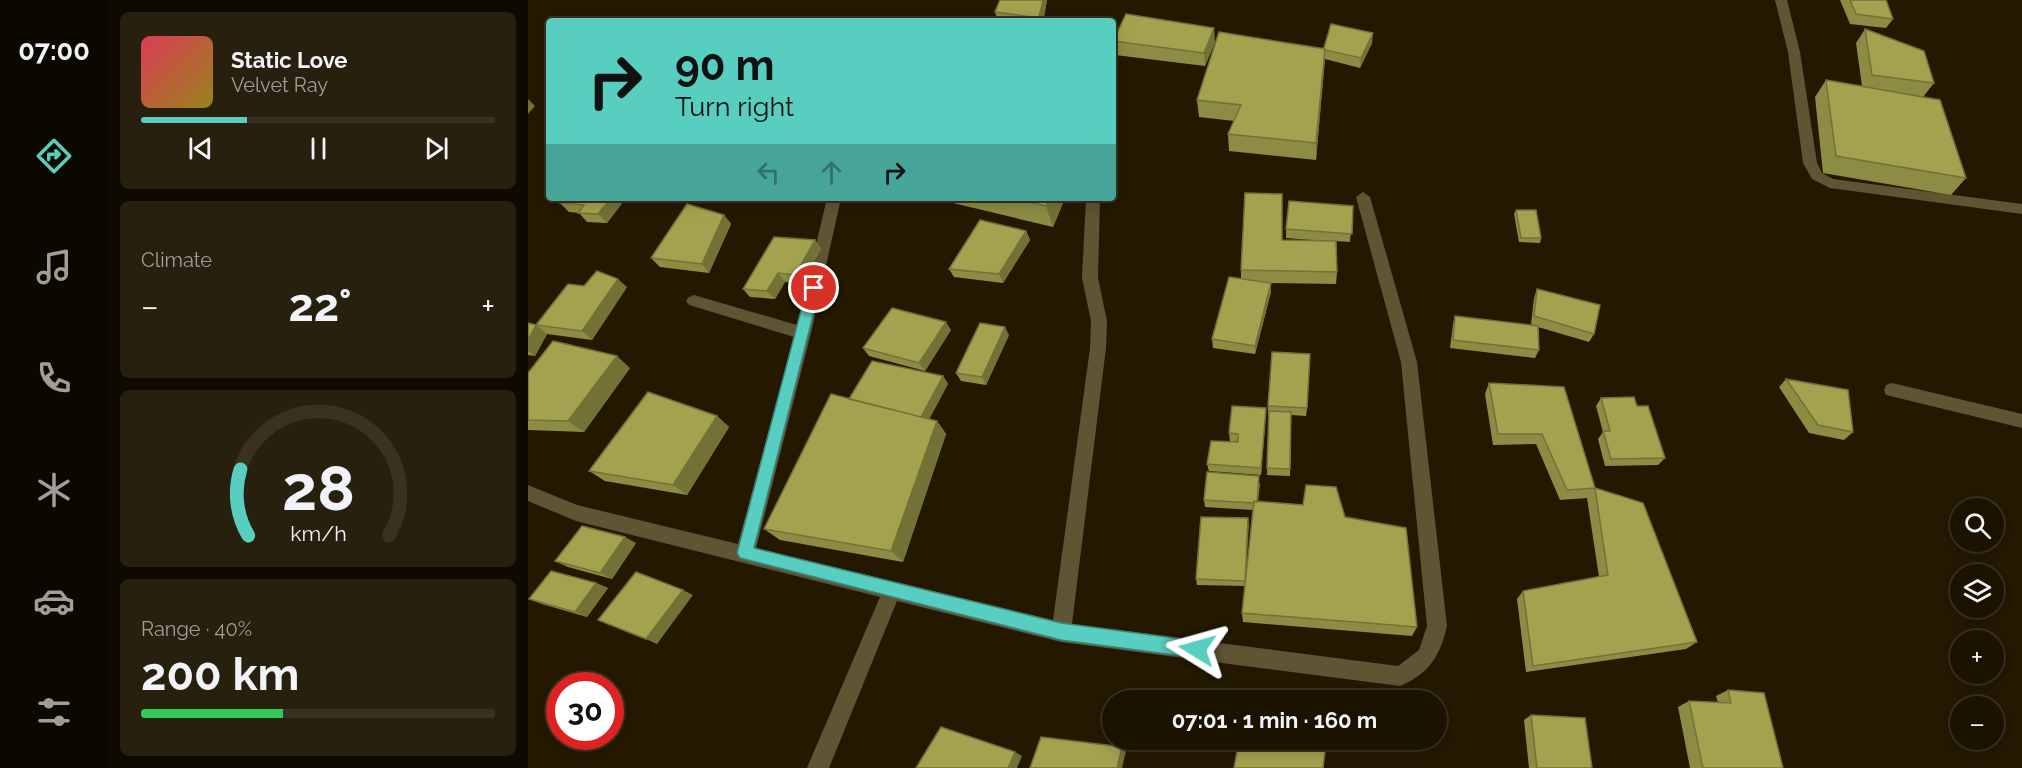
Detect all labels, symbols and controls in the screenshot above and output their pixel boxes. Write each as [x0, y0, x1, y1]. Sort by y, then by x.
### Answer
text: 07:00 [18, 35, 90, 66]
text: 90 m [675, 41, 775, 90]
icon: right [576, 42, 654, 120]
text: Static Love [231, 47, 348, 73]
text: Velvet Ray [231, 73, 328, 97]
text: Turn right [675, 91, 794, 122]
icon: previous [184, 132, 217, 165]
icon: pause [302, 132, 335, 165]
icon: next [420, 132, 453, 165]
icon: directions [33, 135, 75, 177]
icon: left [752, 156, 785, 189]
icon: ahead [815, 156, 848, 189]
icon: right [878, 156, 911, 189]
icon: music [33, 246, 75, 288]
text: Climate [141, 248, 212, 272]
pin [788, 262, 839, 313]
icon: arrive [797, 271, 830, 304]
text: 22° [288, 279, 352, 332]
text: − [141, 287, 159, 326]
text: + [481, 287, 495, 326]
icon: phone [33, 357, 75, 399]
text: 28 [282, 451, 354, 525]
icon: climate [33, 469, 75, 511]
map controls [1950, 498, 2004, 750]
button: search [1950, 498, 2004, 552]
text: km/h [290, 521, 346, 546]
button: layers [1950, 564, 2004, 618]
icon: car [33, 580, 75, 622]
text: Range · 40% [141, 617, 252, 641]
position arrow [1165, 617, 1229, 681]
button: + [1950, 630, 2004, 684]
text: 200 km [141, 648, 299, 701]
speed limit sign: 30 [546, 672, 624, 750]
icon: filters [33, 691, 75, 733]
button: − [1950, 696, 2004, 750]
text: 07:01 · 1 min · 160 m [1172, 707, 1377, 733]

